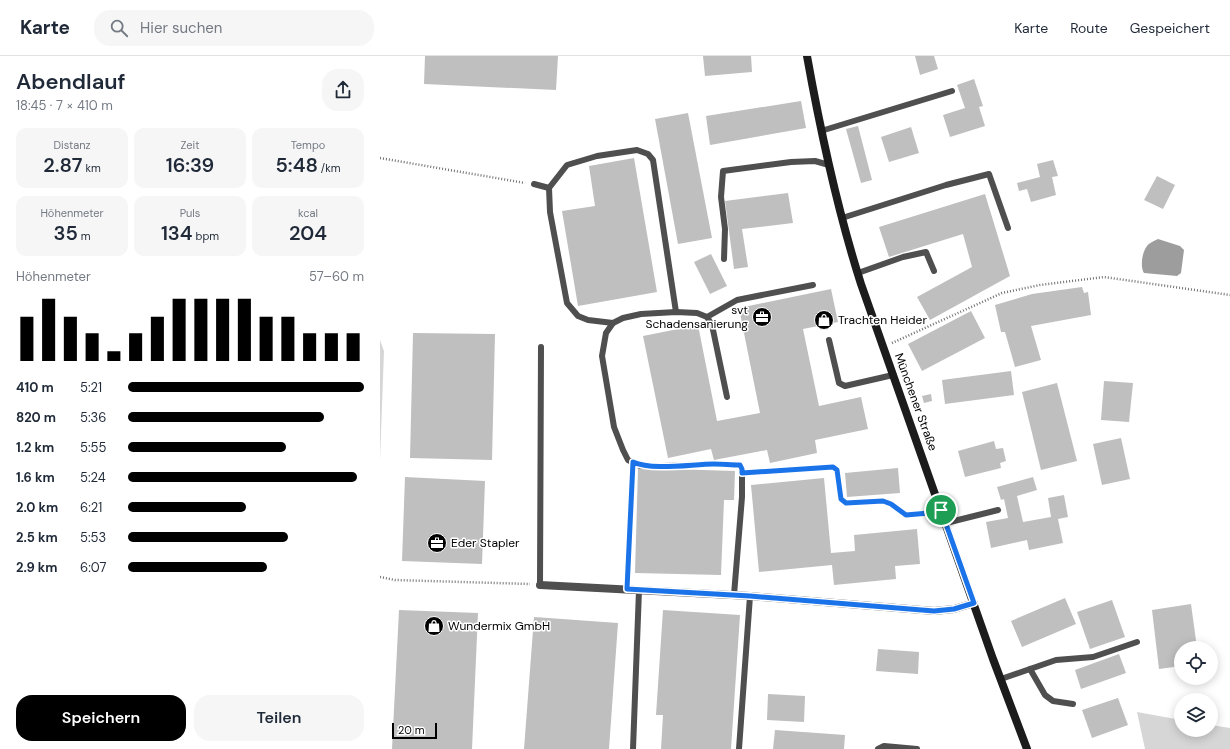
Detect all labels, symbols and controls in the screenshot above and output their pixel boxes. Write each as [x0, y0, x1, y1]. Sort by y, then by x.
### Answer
search box [94, 10, 374, 46]
text: Karte [20, 15, 70, 40]
icon: search [108, 17, 130, 39]
text: Hier suchen [140, 18, 222, 38]
text: Karte [1014, 19, 1048, 37]
text: Route [1070, 19, 1108, 37]
text: Gespeichert [1130, 19, 1210, 37]
text: Abendlauf [16, 67, 126, 96]
button: share [322, 69, 364, 111]
text: 18:45 · 7 × 410 m [16, 97, 113, 114]
text: Distanz [53, 138, 91, 152]
text: Zeit [180, 138, 200, 152]
text: Tempo [291, 138, 325, 152]
text: 2.87 [43, 152, 82, 178]
text: 16:39 [166, 152, 214, 178]
text: 5:48 [276, 152, 318, 178]
text: km [82, 161, 101, 175]
text: /km [318, 161, 341, 175]
text: Höhenmeter [40, 206, 104, 220]
text: Puls [180, 206, 200, 220]
text: kcal [298, 206, 318, 220]
text: 35 [53, 220, 78, 246]
text: 134 [161, 220, 193, 246]
text: 204 [289, 220, 327, 246]
text: m [78, 229, 91, 243]
text: bpm [193, 229, 219, 243]
text: Höhenmeter [16, 268, 91, 285]
text: 57–60 m [309, 268, 364, 285]
place label: svt Schadensanierung [645, 302, 748, 332]
office icon: svt Schadensanierung [751, 306, 773, 328]
shop icon: Trachten Heider [813, 309, 835, 331]
place label: Trachten Heider [838, 312, 927, 328]
street label: Münchener Straße [891, 351, 941, 453]
text: 410 m [16, 379, 54, 396]
text: 5:21 [80, 379, 102, 396]
text: 820 m [16, 409, 56, 426]
text: 5:36 [80, 409, 106, 426]
text: 1.2 km [16, 439, 54, 456]
text: 5:55 [80, 439, 106, 456]
text: 1.6 km [16, 469, 55, 486]
text: 5:24 [80, 469, 106, 486]
pin [924, 493, 958, 527]
text: 2.0 km [16, 499, 58, 516]
text: 6:21 [80, 499, 102, 516]
icon: arrive [930, 499, 952, 521]
text: 2.5 km [16, 529, 58, 546]
text: 5:53 [80, 529, 106, 546]
office icon: Eder Stapler [426, 532, 448, 554]
place label: Eder Stapler [451, 535, 520, 551]
text: 2.9 km [16, 559, 57, 576]
text: 6:07 [80, 559, 106, 576]
shop icon: Wundermix GmbH [423, 615, 445, 637]
place label: Wundermix GmbH [448, 618, 550, 634]
map controls [1174, 641, 1218, 737]
button: locate [1174, 641, 1218, 685]
button: layers [1174, 693, 1218, 737]
button: Speichern [16, 695, 186, 741]
button: Teilen [194, 695, 364, 741]
scale bar [392, 721, 437, 740]
text: 20 m [398, 723, 424, 737]

